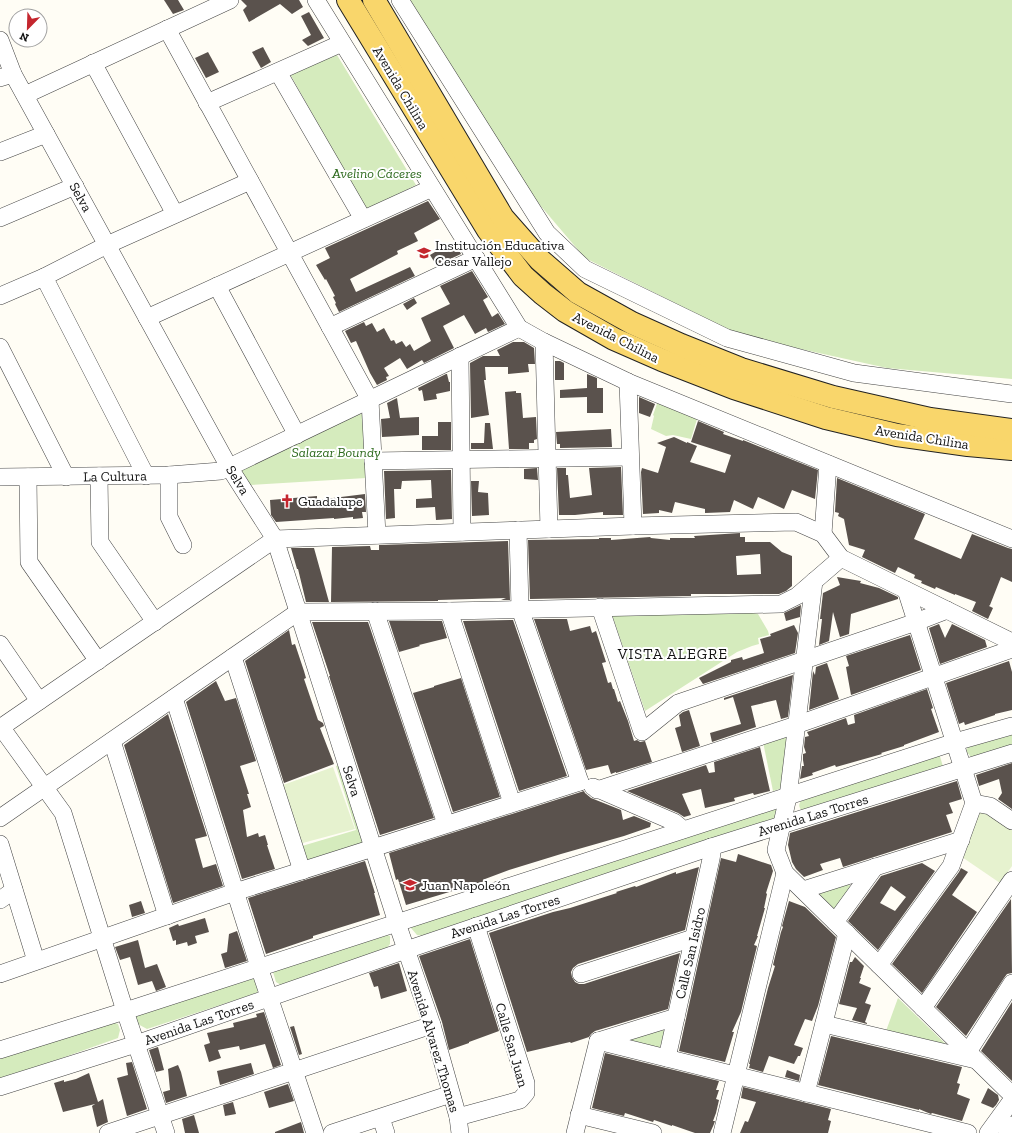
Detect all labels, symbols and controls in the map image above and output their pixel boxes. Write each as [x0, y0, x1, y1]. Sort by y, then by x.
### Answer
north arrow [8, 8, 48, 48]
text: N [17, 29, 31, 44]
street label: Avenida Chilina [369, 43, 432, 133]
park label: Avelino Cáceres [331, 165, 422, 182]
street label: Selva [65, 179, 96, 215]
place label: Institución Educativa Cesar Vallejo [435, 237, 565, 270]
school or university icon: Institución Educativa Cesar Vallejo [416, 245, 432, 261]
street label: Avenida Chilina [570, 308, 662, 367]
street label: Avenida Chilina [874, 422, 970, 453]
park label: Salazar Boundy [291, 444, 381, 461]
street label: Selva [222, 462, 253, 498]
street label: La Cultura [83, 467, 147, 486]
church icon: Guadalupe [279, 493, 295, 509]
place label: Guadalupe [298, 493, 363, 510]
district label: VISTA ALEGRE [617, 645, 728, 663]
street label: Selva [339, 764, 365, 799]
street label: Avenida Las Torres [756, 791, 870, 840]
school or university icon: Juan Napoleón [402, 877, 418, 893]
place label: Juan Napoleón [421, 877, 510, 894]
street label: Avenida Las Torres [448, 891, 562, 942]
street label: Calle San Isidro [672, 906, 709, 1001]
street label: Avenida Alvarez Thomas [404, 968, 463, 1114]
street label: Avenida Las Torres [142, 996, 256, 1049]
street label: Calle San Juan [491, 1001, 532, 1089]

